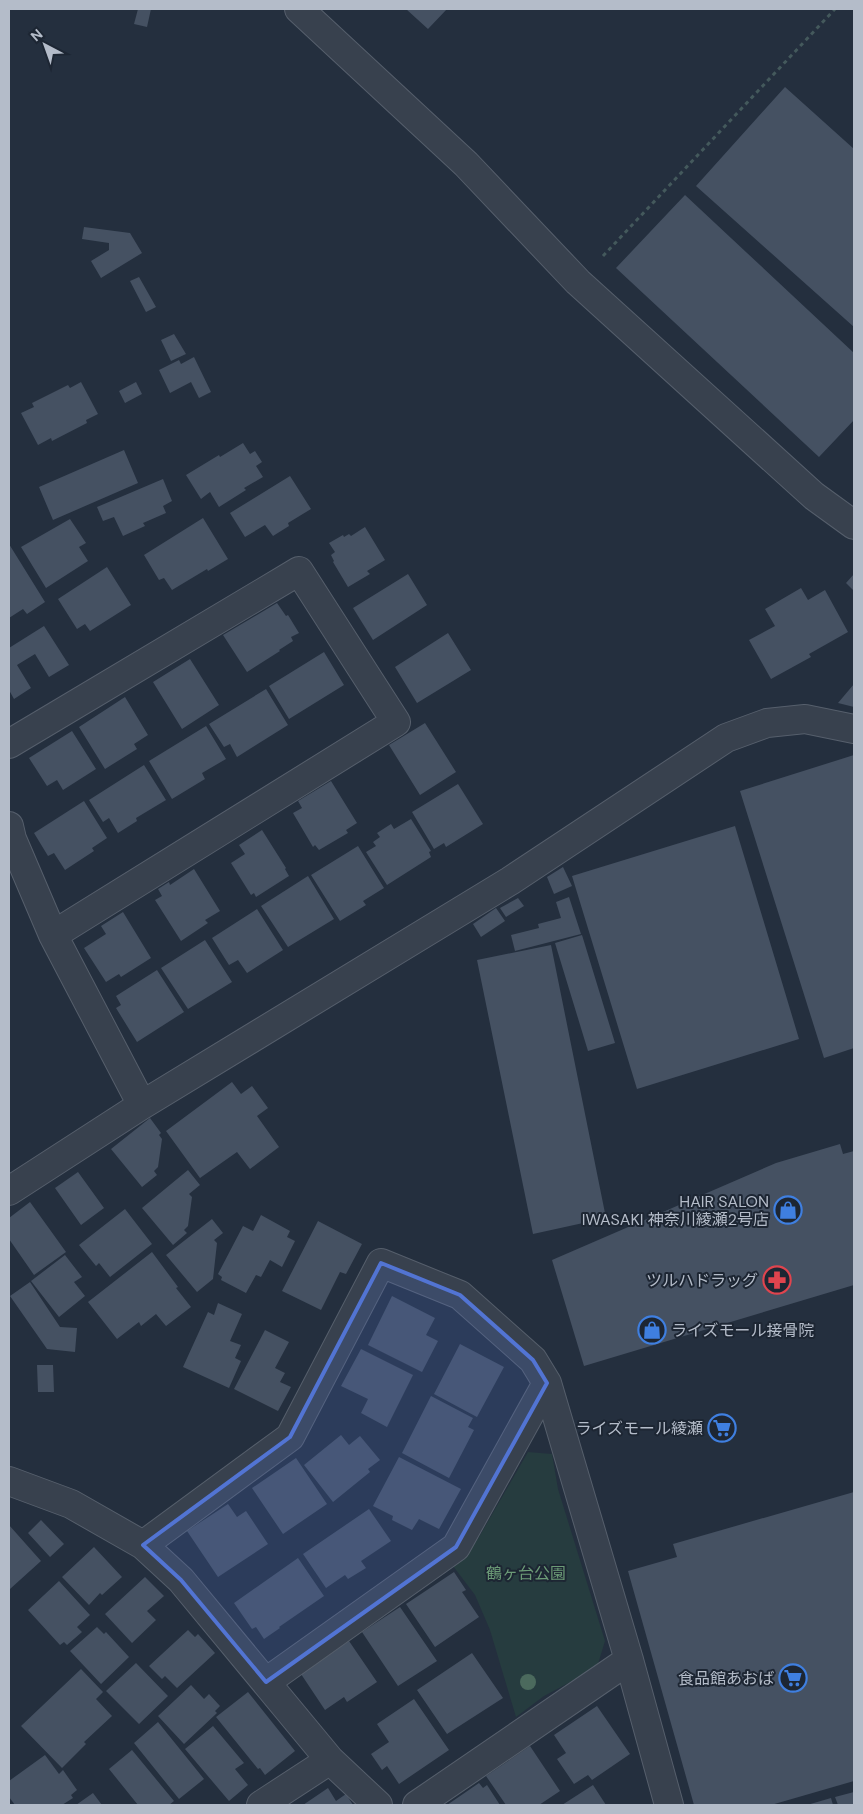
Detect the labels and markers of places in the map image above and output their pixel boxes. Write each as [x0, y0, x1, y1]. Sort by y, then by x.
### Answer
place label: HAIR SALON IWASAKI 神奈川綾瀬2号店 [582, 1191, 769, 1230]
shop icon: HAIR SALON IWASAKI 神奈川綾瀬2号店 [773, 1195, 803, 1225]
pharmacy icon: ツルハドラッグ [762, 1265, 792, 1295]
place label: ツルハドラッグ [646, 1270, 758, 1291]
shop icon: ライズモール接骨院 [637, 1315, 667, 1345]
place label: ライズモール接骨院 [671, 1320, 815, 1341]
supermarket icon: ライズモール綾瀬 [707, 1413, 737, 1443]
place label: ライズモール綾瀬 [575, 1418, 703, 1439]
supermarket icon: 食品館あおば [778, 1663, 808, 1693]
place label: 食品館あおば [678, 1668, 774, 1689]

